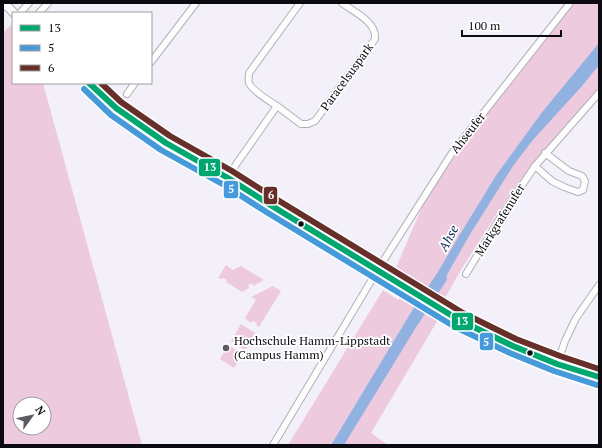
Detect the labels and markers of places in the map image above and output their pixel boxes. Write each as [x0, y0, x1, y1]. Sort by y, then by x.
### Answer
unlabelled marker [296, 219, 306, 229]
place label: Hochschule Hamm-Lippstadt (Campus Hamm) [234, 333, 391, 362]
marker: Hochschule Hamm-Lippstadt (Campus Hamm) [221, 343, 231, 353]
unlabelled marker [525, 348, 535, 358]

